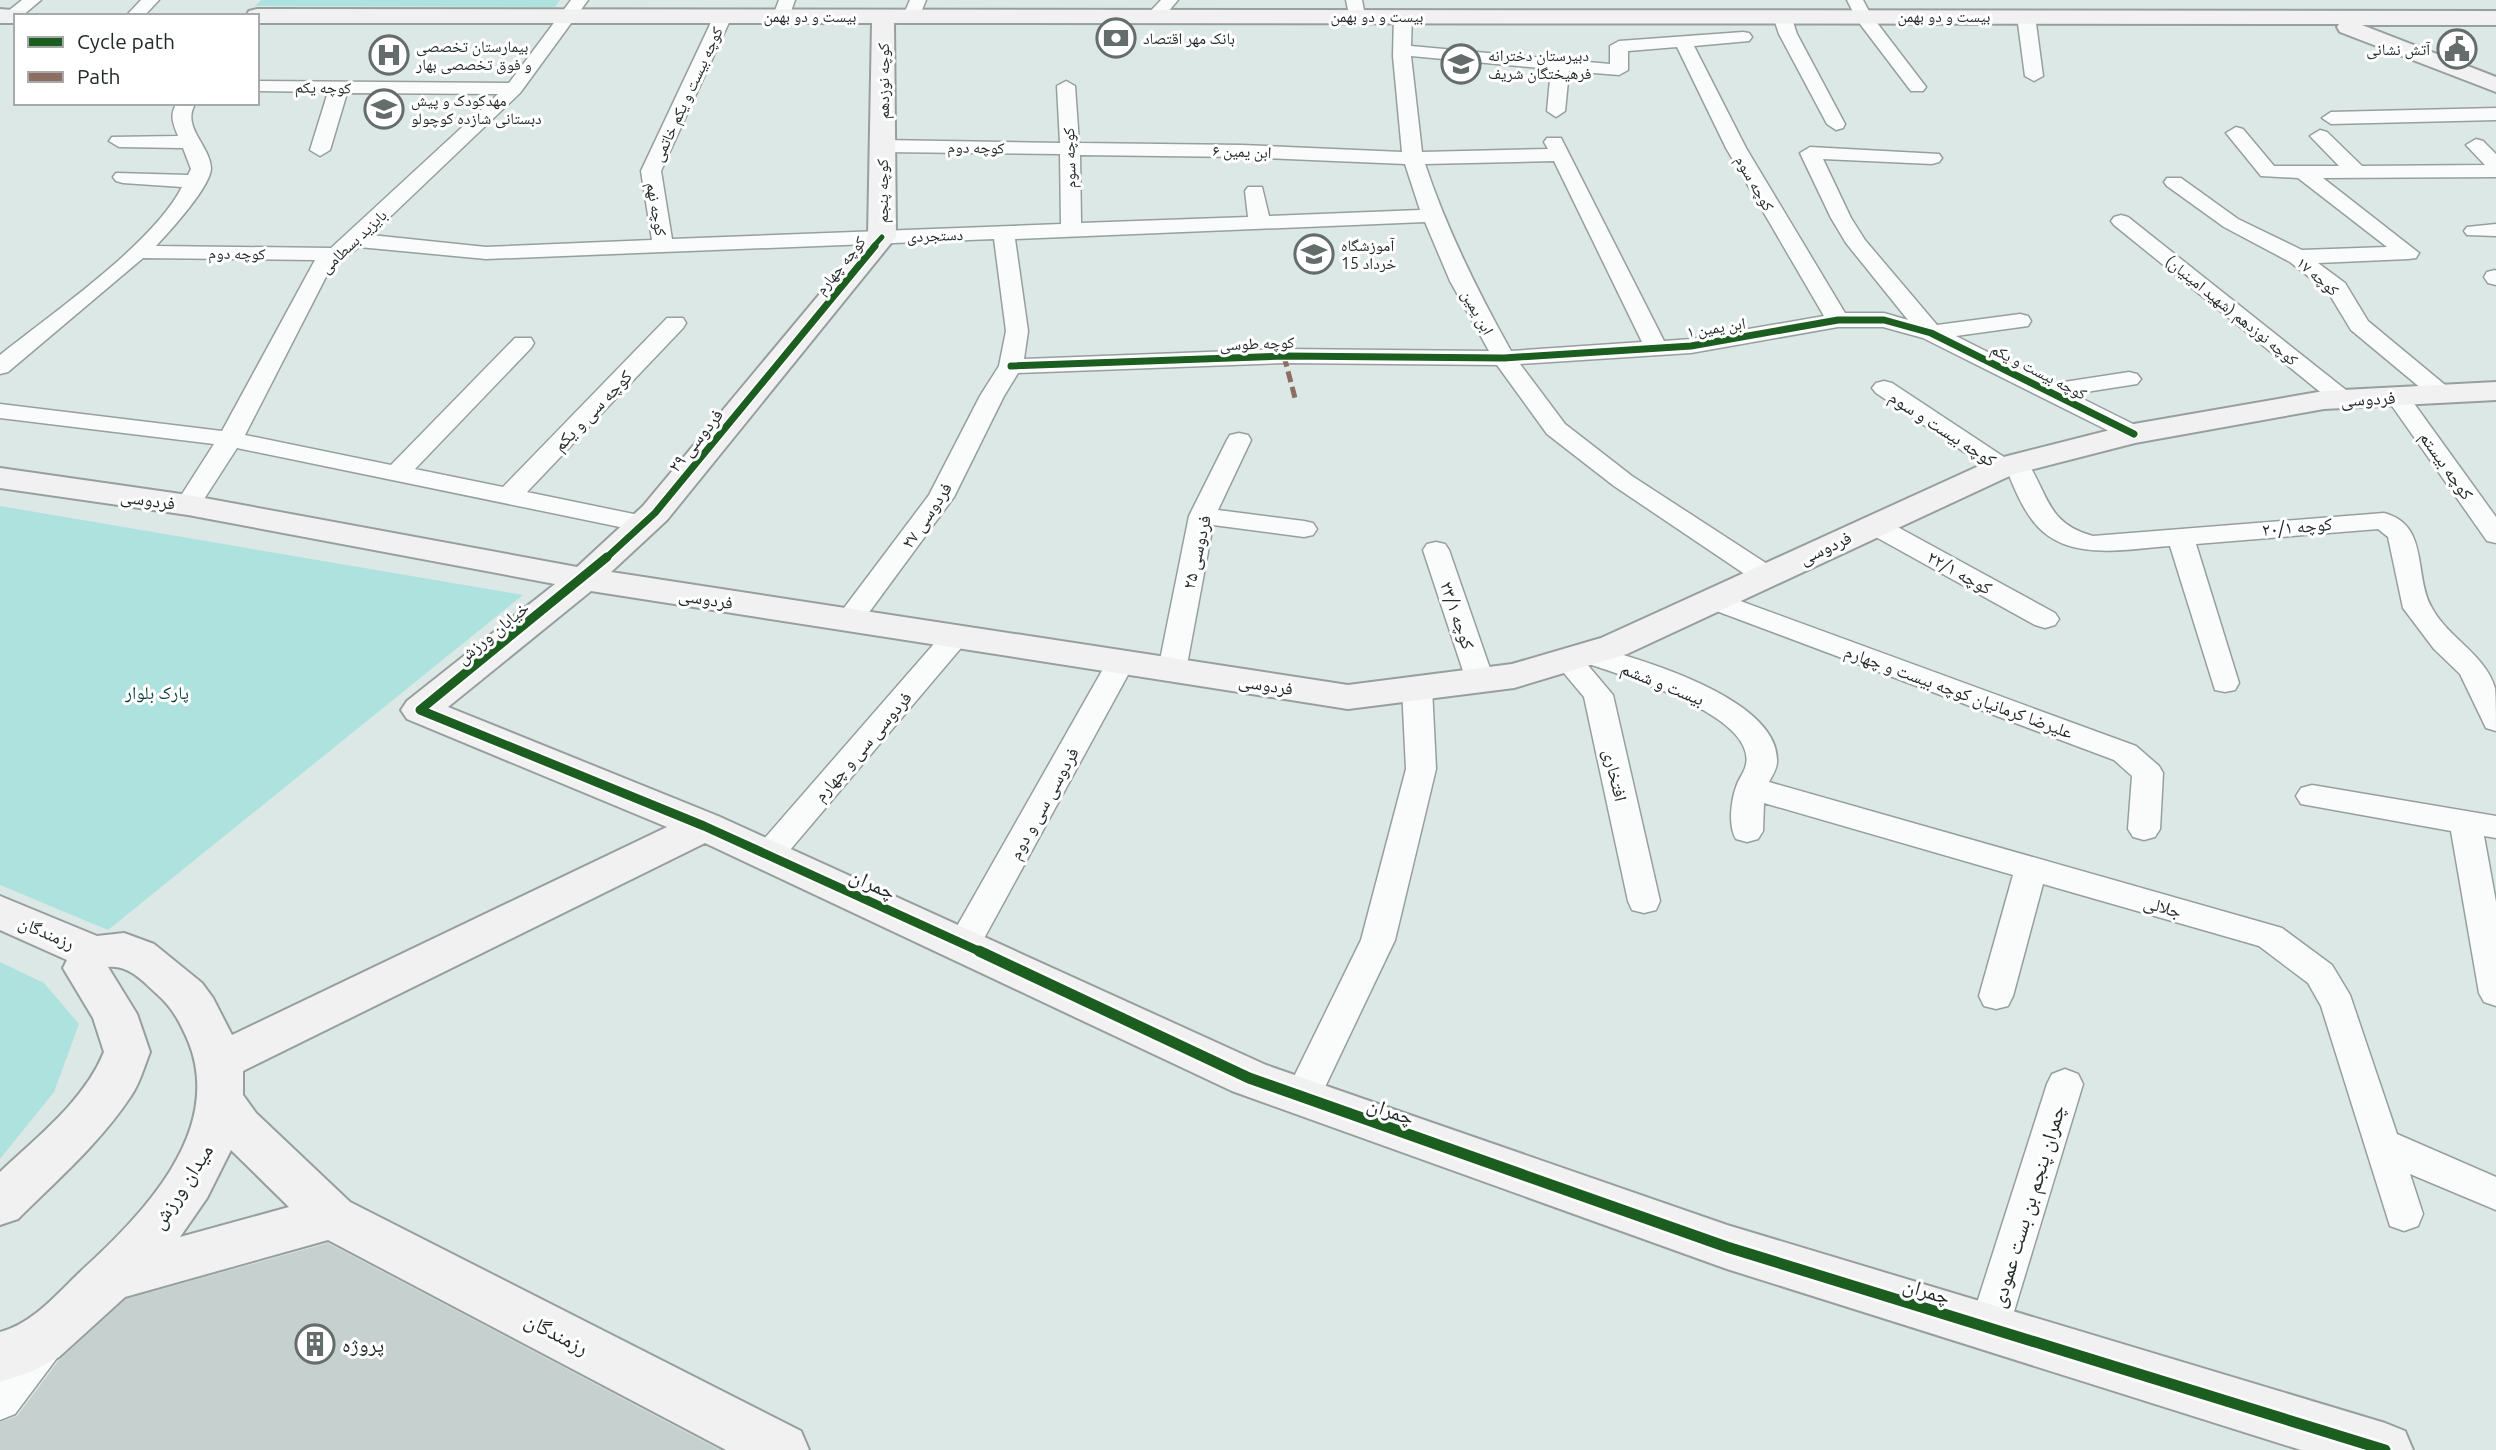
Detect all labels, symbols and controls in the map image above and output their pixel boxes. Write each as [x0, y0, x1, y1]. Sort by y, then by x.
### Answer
street label: بیست و دو بهمن [764, 7, 856, 27]
street label: بیست و دو بهمن [1331, 7, 1423, 27]
street label: بیست و دو بهمن [1898, 7, 1990, 27]
legend [14, 14, 259, 105]
bank icon: بانک مهر اقتصاد [1095, 17, 1137, 59]
street label: کوچه بیست و یکم خاتمی [648, 24, 728, 165]
public building icon: آتش نشانی [2436, 28, 2478, 70]
text: Cycle path [77, 29, 175, 53]
place label: بانک مهر اقتصاد [1143, 29, 1235, 48]
hospital icon: بیمارستان تخصصی و فوق تخصصی بهار [368, 34, 410, 76]
place label: بیمارستان تخصصی و فوق تخصصی بهار [415, 37, 532, 75]
place label: آتش نشانی [2366, 40, 2431, 60]
street label: کوچه نوزدهم [874, 42, 894, 119]
school or university icon: دبیرستان دخترانه فرهیختگان شریف [1440, 43, 1482, 85]
place label: دبیرستان دخترانه فرهیختگان شریف [1488, 46, 1591, 84]
text: Path [77, 64, 120, 88]
street label: کوچه یکم [295, 78, 352, 98]
school or university icon: مهدکودک و پیش دبستانی شازده کوچولو [363, 88, 405, 130]
place label: مهدکودک و پیش دبستانی شازده کوچولو [411, 91, 542, 129]
street label: کوچه سوم [1059, 127, 1081, 189]
street label: کوچه دوم [947, 138, 1005, 159]
street label: ابن یمین ۶ [1212, 141, 1272, 163]
street label: کوچه سوم [1730, 152, 1778, 215]
street label: کوچه پنجم [873, 158, 893, 223]
street label: کوچه نهم [641, 181, 671, 238]
street label: بایزید بسطامی [316, 206, 391, 278]
street label: دستجردی [906, 225, 964, 247]
street label: کوچه چهارم [811, 232, 871, 299]
school or university icon: آموزشگاه 15 خرداد [1293, 233, 1335, 275]
place label: آموزشگاه 15 خرداد [1341, 236, 1396, 273]
street label: کوچه دوم [208, 244, 266, 265]
street label: کوچه نوزدهم (شهید امینیان) [2161, 251, 2302, 371]
street label: ۱۷ کوچه [2293, 253, 2343, 300]
street label: ابن یمین [1457, 286, 1498, 339]
street label: ابن یمین ۱ [1685, 313, 1747, 343]
street label: کوچه طوسی [1219, 333, 1295, 355]
street label: کوچه بیست و یکم [1987, 339, 2090, 405]
street label: کوچه سی و یکم [549, 365, 638, 457]
street label: کوچه بیست و سوم [1884, 386, 2001, 473]
street label: فردوسی [2340, 387, 2396, 411]
street label: فردوسی ۲۹ [664, 404, 728, 477]
street label: کوچه بیستم [2414, 427, 2478, 505]
street label: فردوسی ۲۷ [897, 478, 957, 553]
street label: فردوسی [119, 485, 177, 515]
street label: فردوسی ۲۵ [1178, 513, 1216, 591]
street label: کوچه ۲۰/۱ [2261, 513, 2334, 541]
street label: فردوسی [1796, 526, 1855, 569]
street label: کوچه ۲۲/۱ [1923, 546, 1996, 600]
street label: کوچه ۲۳/۱ [1435, 578, 1479, 653]
street label: فردوسی [677, 584, 735, 614]
street label: خیابان ورزش [452, 597, 533, 669]
street label: علیرضا کرمانیان کوچه بیست و چهارم [1841, 640, 2076, 744]
street label: بیست و ششم [1617, 657, 1708, 712]
street label: فردوسی [1237, 670, 1295, 700]
park label: پارک بلوار [124, 682, 189, 704]
street label: فردوسی سی و چهارم [809, 687, 917, 807]
street label: فردوسی سی و دوم [1004, 744, 1085, 864]
street label: افتخاری [1598, 747, 1632, 803]
street label: چمران [846, 862, 900, 905]
street label: جلالی [2141, 891, 2184, 923]
street label: رزمندگان [15, 911, 78, 954]
street label: چمران [1364, 1091, 1418, 1130]
street label: چمران پنجم بن بست عمودی [1985, 1102, 2072, 1311]
street label: میدان ورزش [145, 1139, 219, 1234]
street label: چمران [1900, 1272, 1953, 1309]
street label: رزمندگان [521, 1307, 593, 1360]
building icon: پروژه [294, 1323, 336, 1365]
place label: پروژه [342, 1332, 384, 1357]

